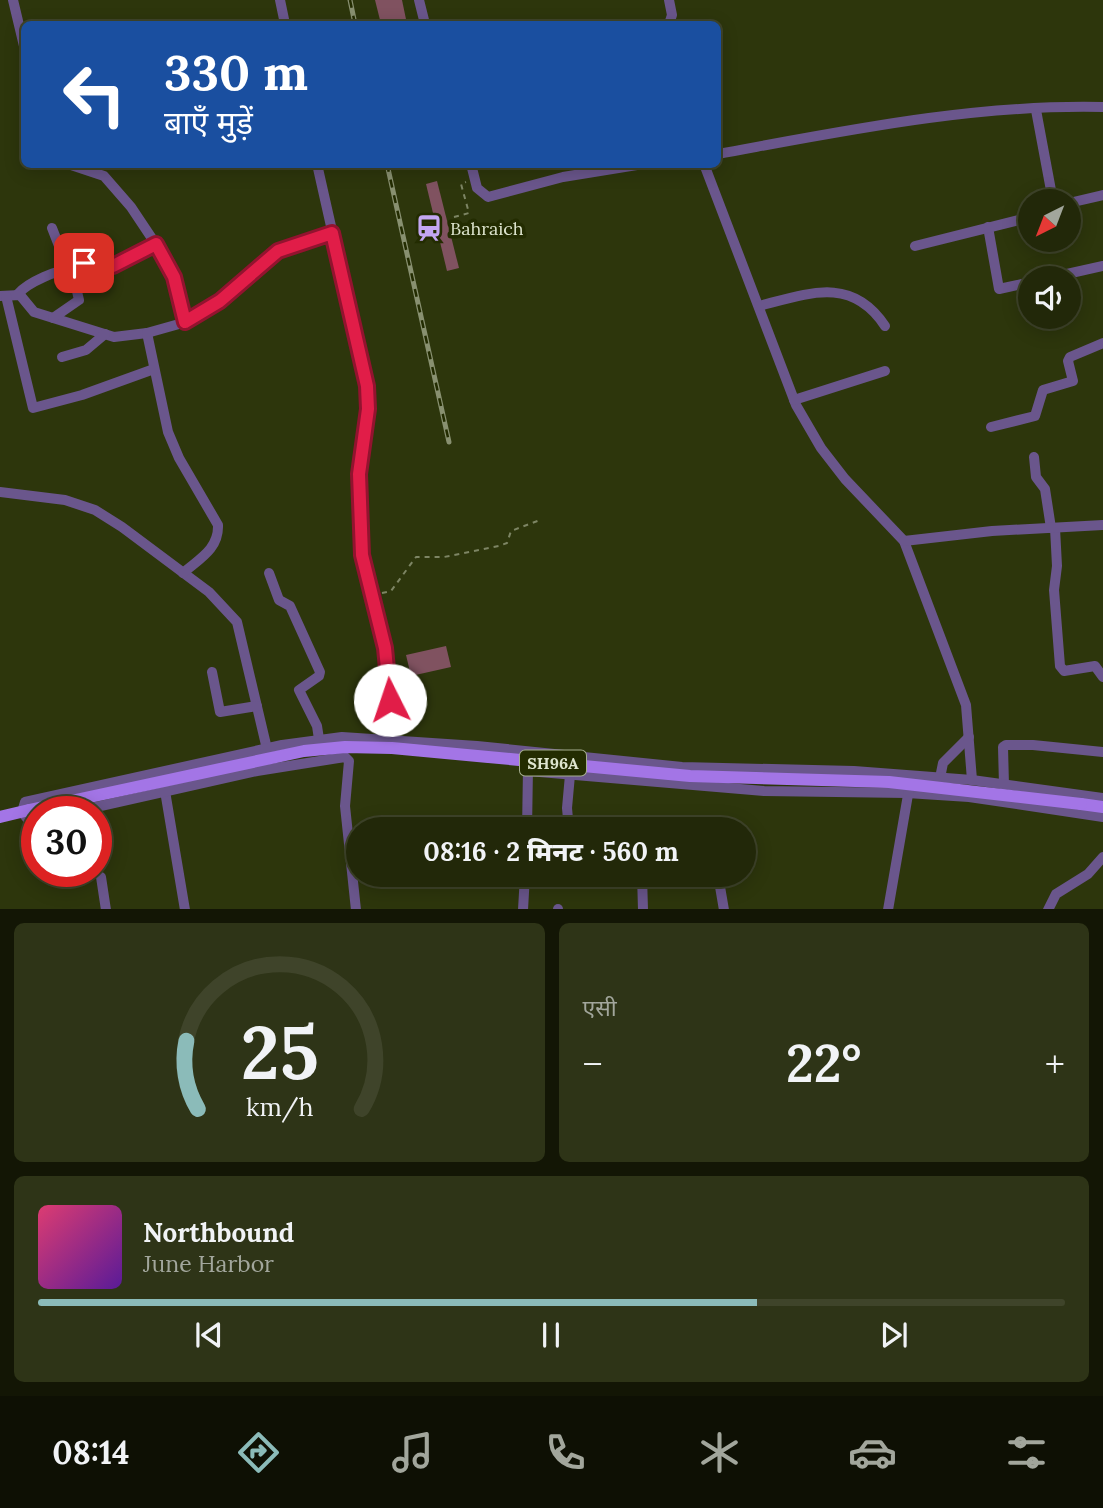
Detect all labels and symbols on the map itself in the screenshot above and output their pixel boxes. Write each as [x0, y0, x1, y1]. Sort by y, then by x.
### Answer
north arrow [1018, 189, 1082, 252]
station icon: Bahraich [414, 213, 444, 243]
place label: Bahraich [450, 217, 524, 240]
pin [54, 233, 114, 293]
position arrow [353, 663, 427, 737]
road number: SH96A [520, 750, 586, 776]
speed limit sign: 30 [21, 796, 112, 887]

